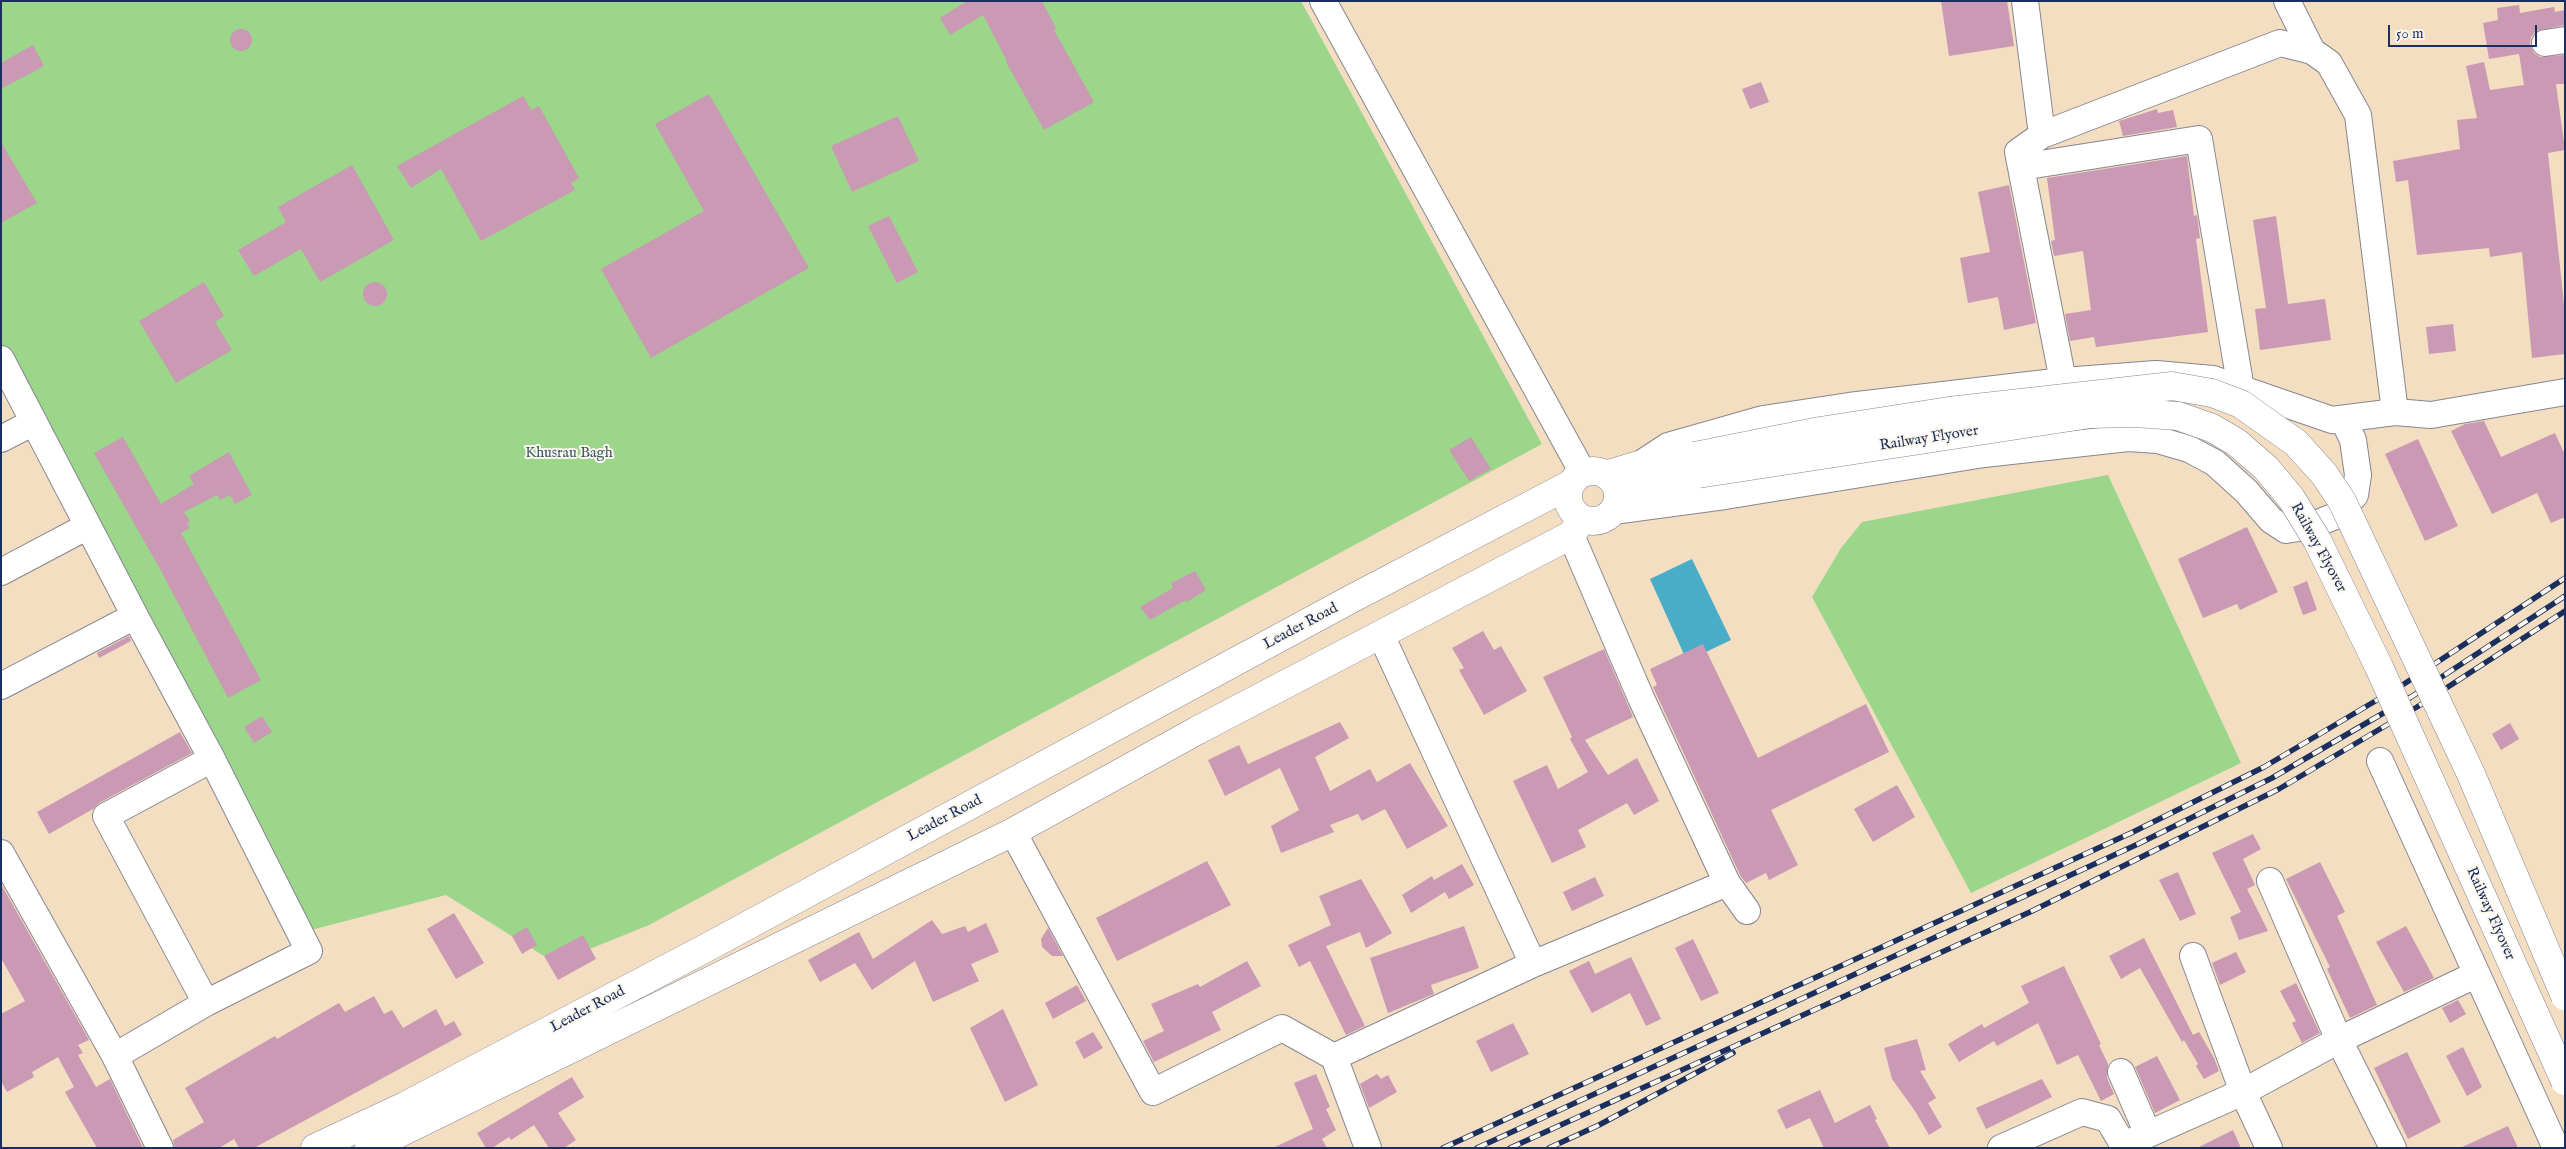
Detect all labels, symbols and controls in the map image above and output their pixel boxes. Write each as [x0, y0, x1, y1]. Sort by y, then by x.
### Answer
scale bar [2391, 15, 2540, 47]
text: 50 m [2396, 24, 2424, 43]
street label: Railway Flyover [1878, 422, 1980, 456]
park label: Khusrau Bagh [525, 445, 613, 463]
street label: Railway Flyover [2286, 500, 2350, 596]
street label: Leader Road [1261, 600, 1341, 654]
street label: Leader Road [905, 792, 985, 846]
street label: Railway Flyover [2461, 865, 2519, 963]
street label: Leader Road [548, 983, 628, 1037]

